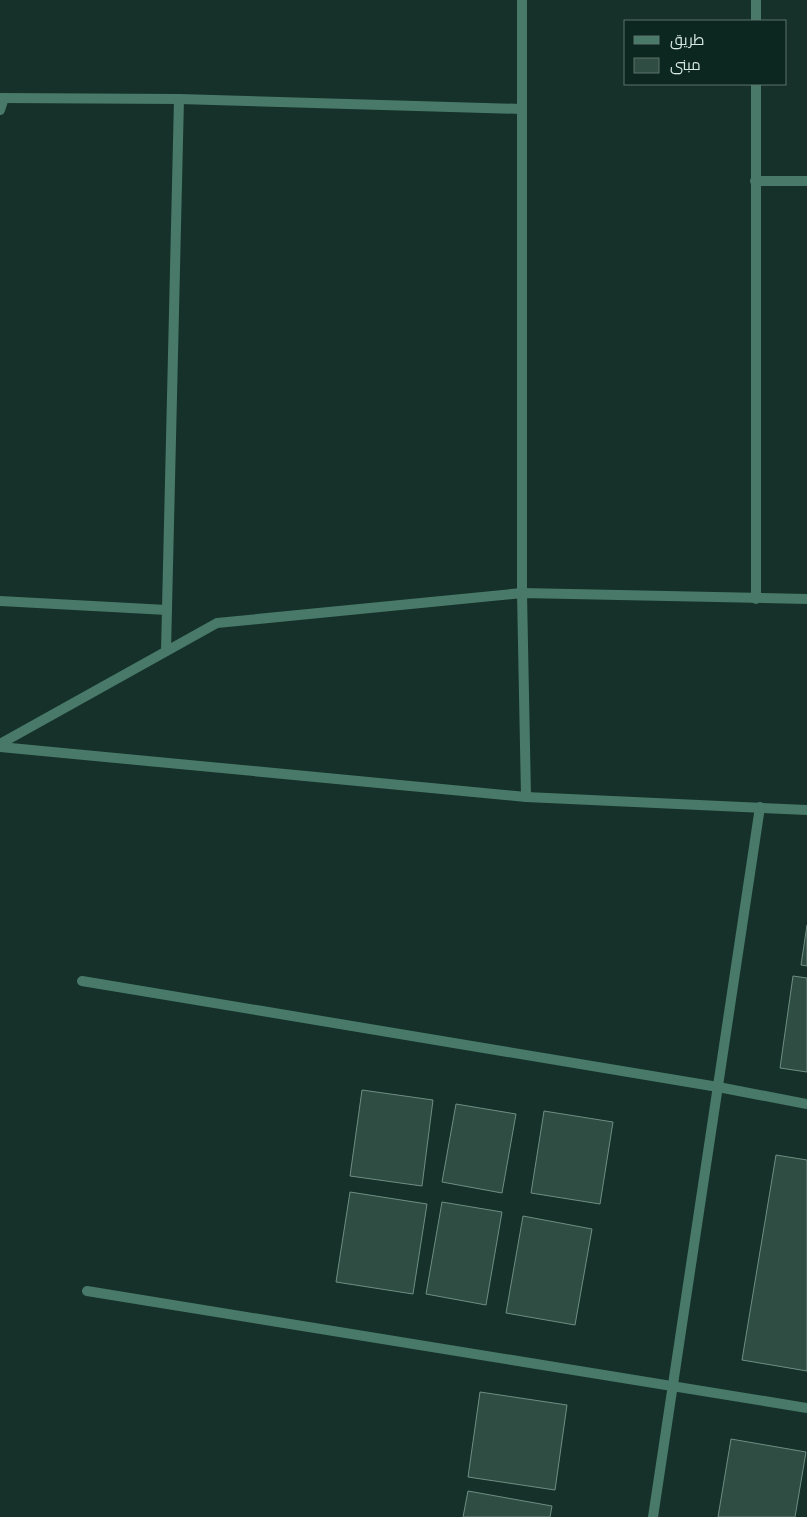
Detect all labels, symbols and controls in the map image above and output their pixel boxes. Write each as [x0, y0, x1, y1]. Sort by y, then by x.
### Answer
legend [624, 20, 787, 85]
text: طريق [670, 30, 704, 50]
text: مبنى [670, 55, 701, 75]

